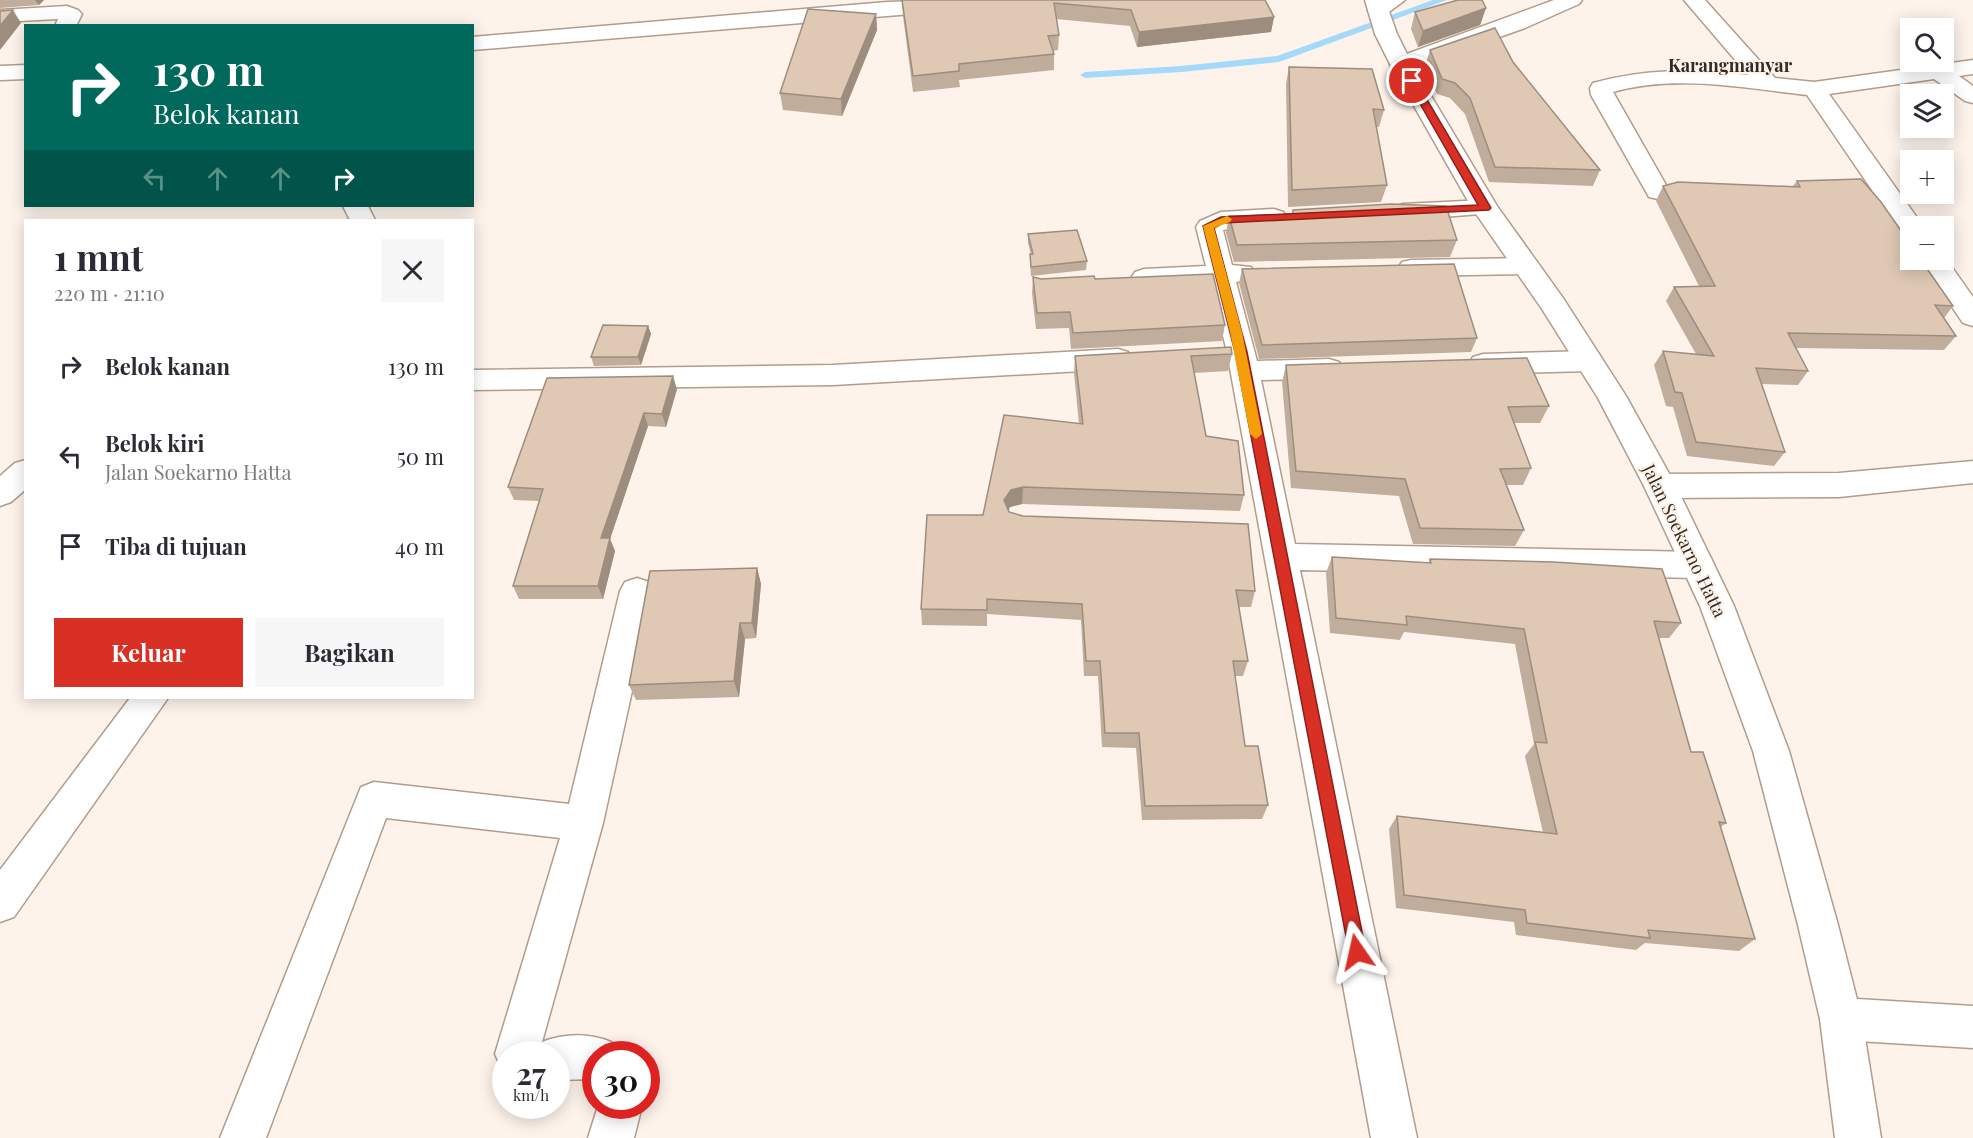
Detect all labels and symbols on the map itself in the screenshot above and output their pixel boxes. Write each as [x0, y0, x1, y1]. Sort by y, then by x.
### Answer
district label: Karangmanyar [1668, 53, 1793, 77]
pin [1386, 55, 1437, 106]
street label: Jalan Soekarno Hatta [1637, 459, 1732, 621]
position arrow [1325, 920, 1389, 984]
speed limit sign: 30 [582, 1041, 660, 1119]

